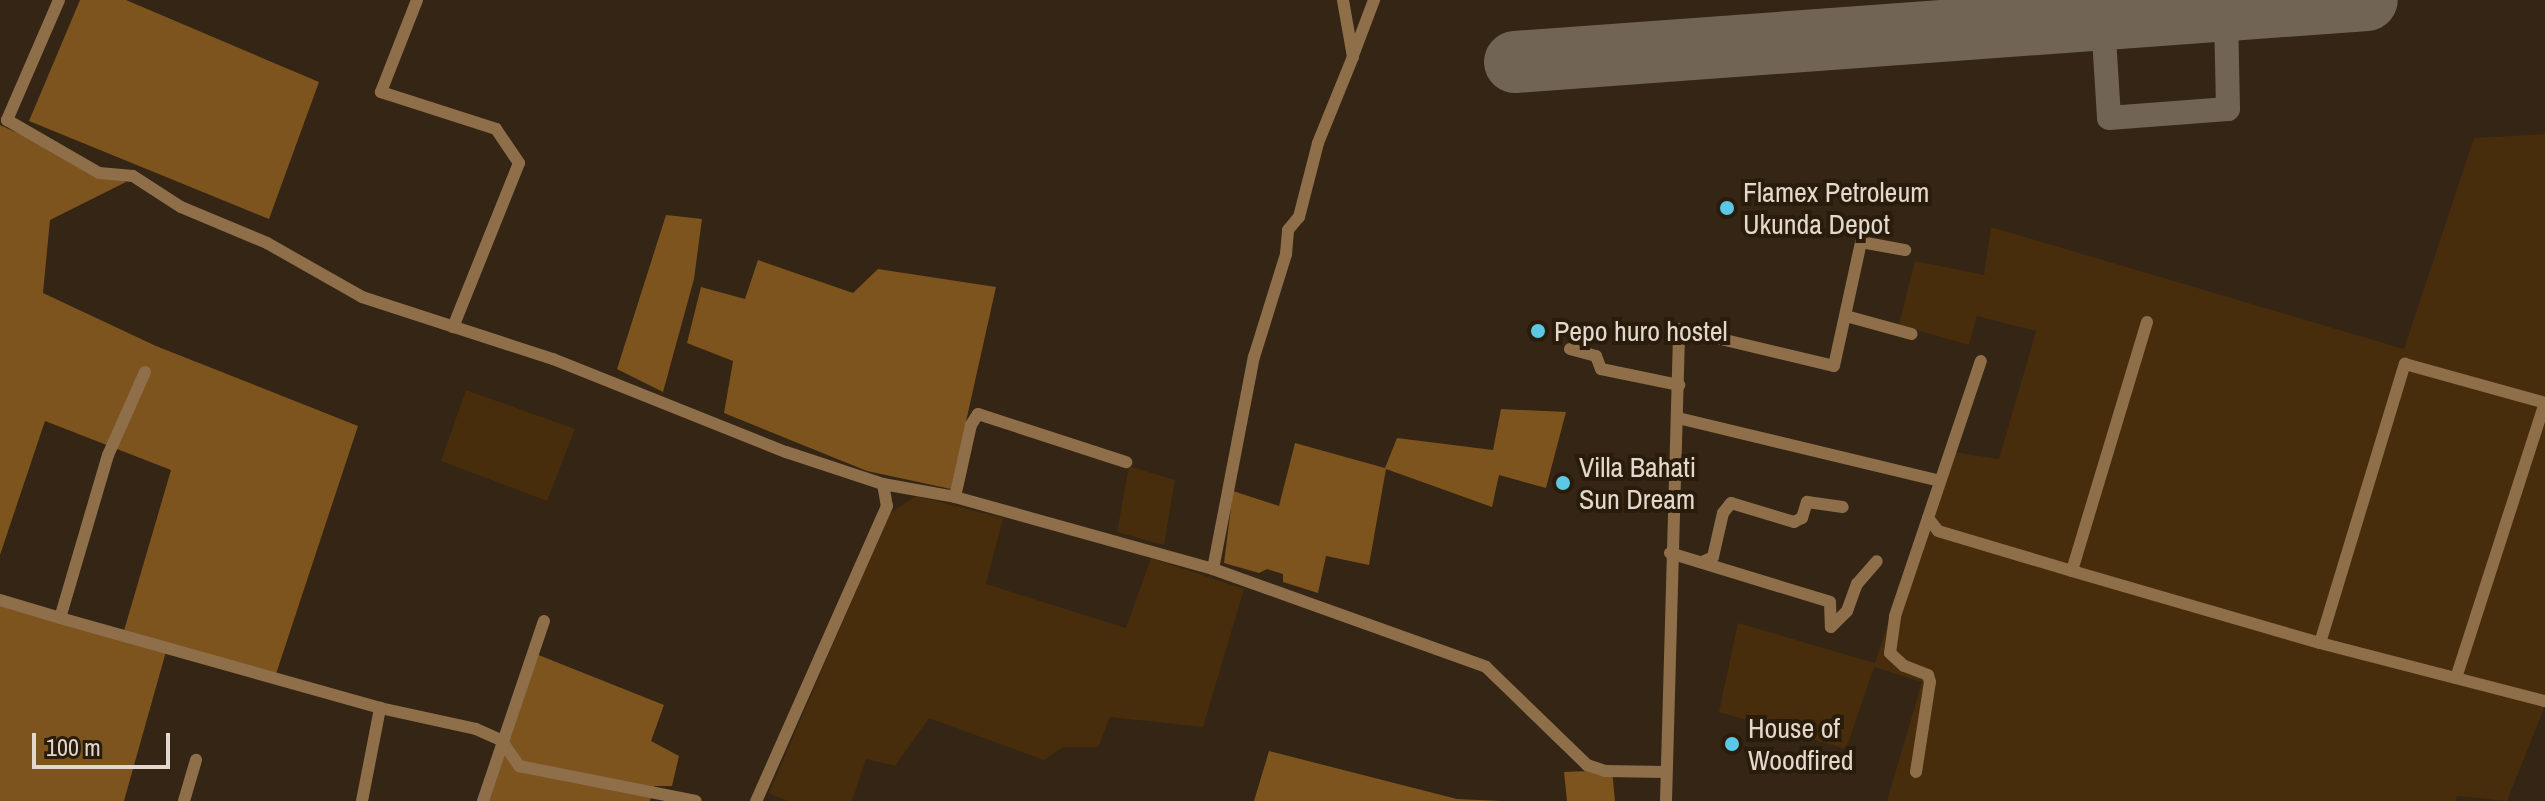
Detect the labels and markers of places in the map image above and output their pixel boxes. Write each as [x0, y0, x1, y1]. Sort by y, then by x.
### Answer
place label: Flamex Petroleum Ukunda Depot [1743, 175, 1929, 241]
marker: Flamex Petroleum Ukunda Depot [1718, 199, 1736, 217]
place label: Pepo huro hostel [1554, 314, 1728, 348]
marker: Pepo huro hostel [1529, 322, 1547, 340]
place label: Villa Bahati Sun Dream [1579, 450, 1696, 516]
marker: Villa Bahati Sun Dream [1554, 474, 1572, 492]
place label: House of Woodfired [1748, 711, 1854, 777]
marker: House of Woodfired [1723, 735, 1741, 753]

